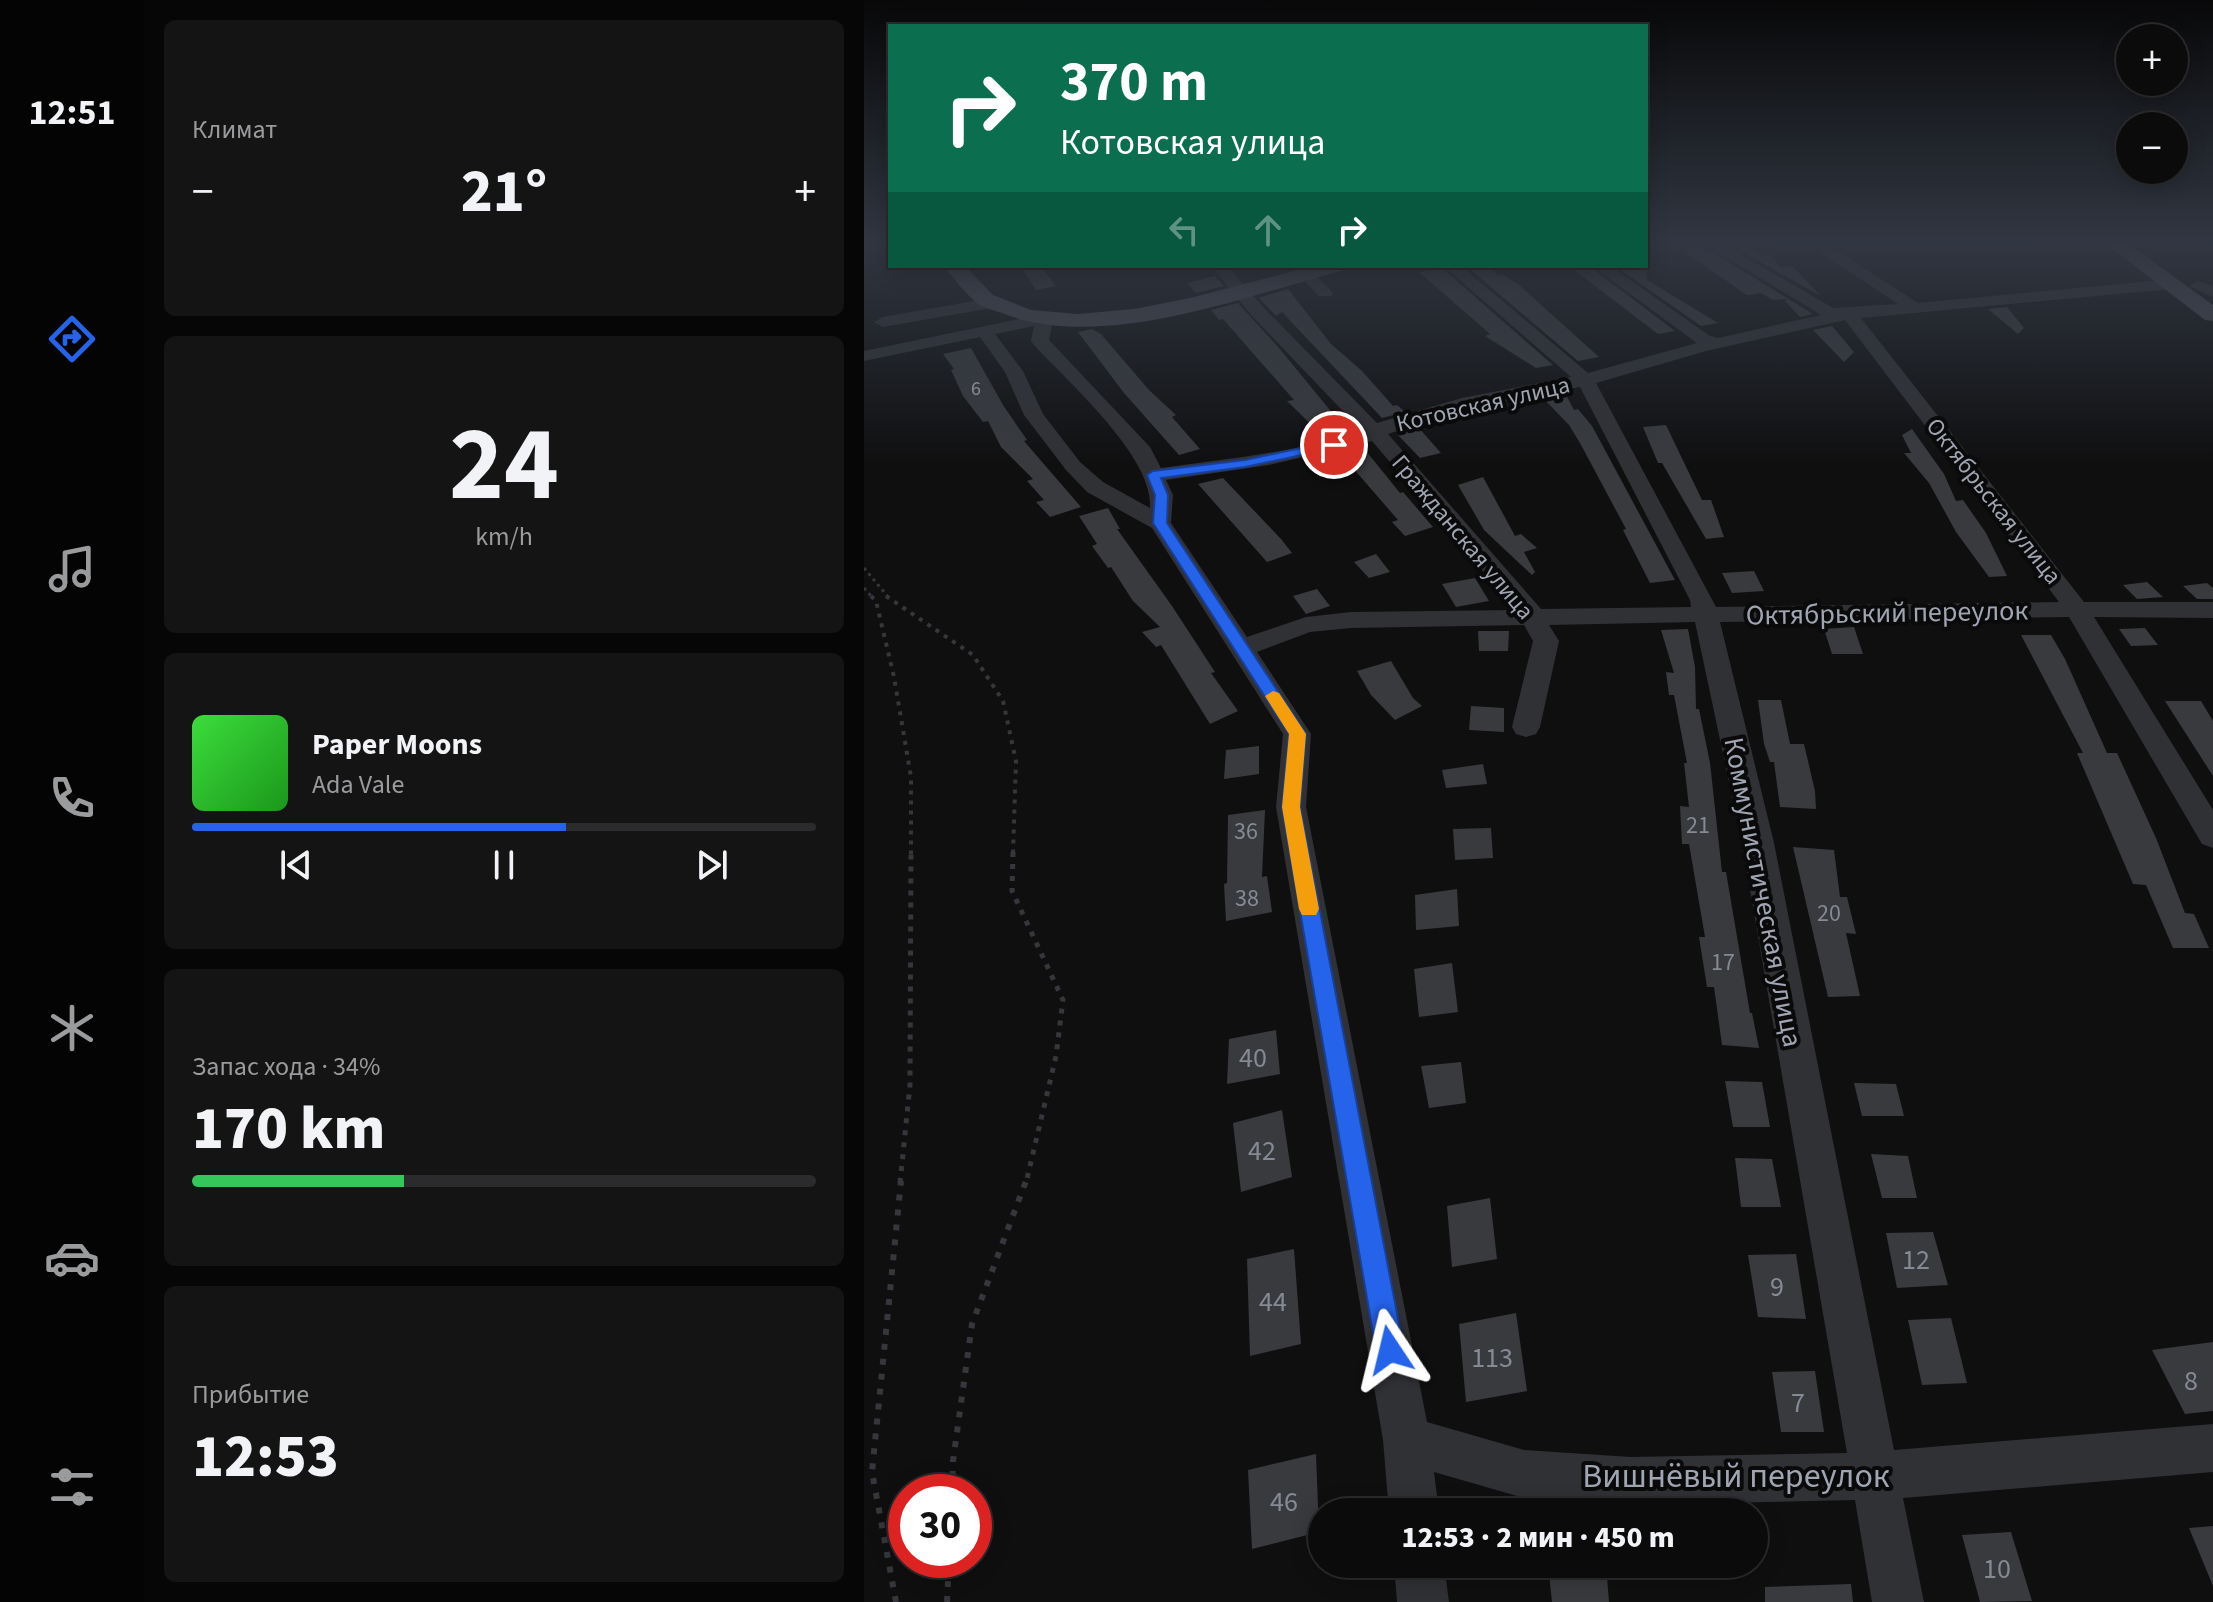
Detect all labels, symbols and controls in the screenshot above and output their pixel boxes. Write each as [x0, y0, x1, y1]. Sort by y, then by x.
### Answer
map controls [2116, 24, 2188, 184]
button: + [2116, 24, 2188, 96]
text: 370 m [1060, 43, 1208, 122]
icon: right [928, 56, 1032, 160]
text: 12:51 [29, 87, 115, 138]
text: Климат [192, 111, 277, 148]
button: − [2116, 112, 2188, 184]
text: Котовская улица [1060, 117, 1325, 168]
text: 21° [461, 150, 547, 235]
text: − [192, 161, 214, 224]
text: + [794, 161, 816, 224]
icon: left [1162, 208, 1206, 252]
icon: ahead [1246, 208, 1290, 252]
icon: right [1330, 208, 1374, 252]
icon: directions [44, 311, 100, 367]
street label: Котовская улица [1393, 368, 1573, 441]
house number: 6 [971, 375, 981, 403]
text: 24 [449, 392, 559, 540]
pin [1300, 411, 1368, 479]
street label: Октябрьская улица [1917, 411, 2070, 592]
icon: arrive [1312, 423, 1356, 467]
street label: Гражданская улица [1383, 447, 1542, 627]
text: km/h [475, 518, 533, 555]
icon: music [44, 541, 100, 597]
street label: Октябрьский переулок [1746, 591, 2029, 635]
text: Paper Moons [312, 723, 482, 766]
street label: Коммунистическая улица [1713, 734, 1813, 1050]
text: Ada Vale [312, 766, 404, 803]
icon: phone [44, 770, 100, 826]
house number: 21 [1686, 808, 1710, 843]
house number: 36 [1234, 814, 1258, 849]
icon: previous [274, 843, 318, 887]
icon: pause [482, 843, 526, 887]
icon: next [690, 843, 734, 887]
house number: 38 [1235, 881, 1259, 916]
house number: 20 [1817, 896, 1841, 931]
house number: 17 [1711, 945, 1735, 980]
icon: climate [44, 1000, 100, 1056]
house number: 40 [1239, 1038, 1267, 1078]
text: Запас хода · 34% [192, 1048, 380, 1085]
text: 170 km [192, 1087, 385, 1172]
house number: 42 [1248, 1131, 1276, 1171]
icon: car [44, 1230, 100, 1286]
house number: 12 [1902, 1240, 1930, 1280]
house number: 9 [1770, 1267, 1784, 1307]
house number: 44 [1259, 1282, 1287, 1322]
position arrow [1348, 1308, 1432, 1392]
house number: 113 [1471, 1338, 1513, 1378]
house number: 8 [2184, 1361, 2198, 1401]
text: Прибытие [192, 1376, 309, 1413]
house number: 7 [1791, 1383, 1805, 1423]
text: 12:53 [192, 1415, 339, 1500]
street label: Вишнёвый переулок [1582, 1452, 1890, 1501]
icon: filters [44, 1459, 100, 1515]
speed limit sign: 30 [888, 1474, 992, 1578]
house number: 46 [1270, 1482, 1298, 1522]
text: 12:53 · 2 мин · 450 m [1401, 1516, 1675, 1559]
house number: 10 [1983, 1549, 2011, 1589]

